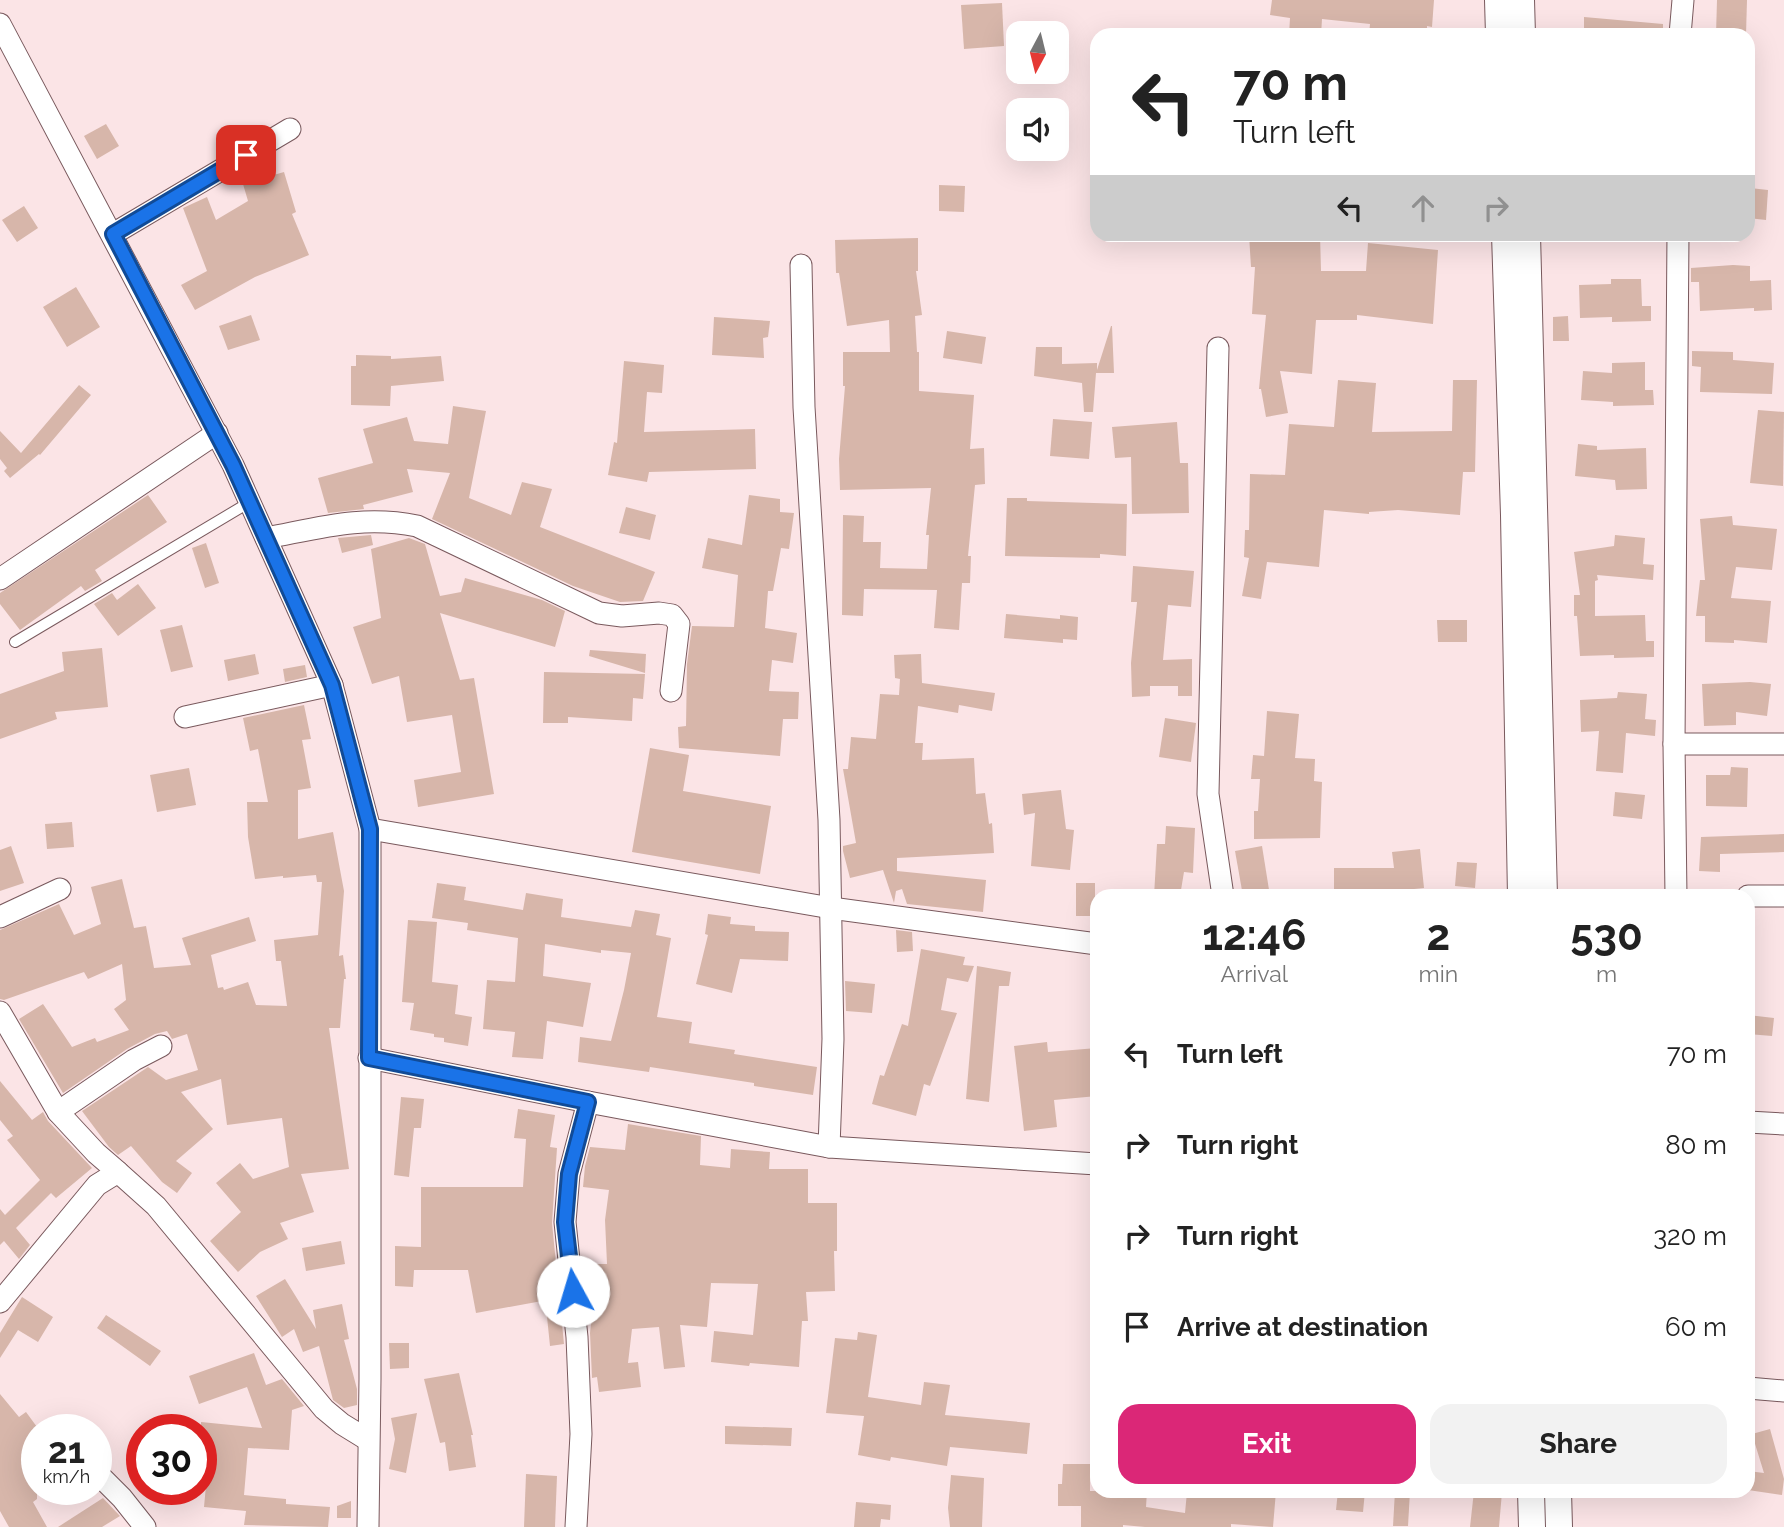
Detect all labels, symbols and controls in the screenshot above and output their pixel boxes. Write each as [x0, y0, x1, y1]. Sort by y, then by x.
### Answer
north arrow [1006, 21, 1069, 84]
map controls [1006, 21, 1069, 161]
text: 70 m [1233, 54, 1348, 111]
icon: left [1118, 56, 1209, 147]
button: sound [1006, 98, 1069, 161]
text: Turn left [1233, 113, 1355, 150]
pin [216, 125, 276, 185]
icon: arrive [227, 136, 265, 174]
icon: left [1331, 189, 1369, 227]
icon: ahead [1404, 189, 1442, 227]
icon: right [1477, 189, 1515, 227]
text: 12:46 [1202, 911, 1306, 960]
text: 2 [1427, 911, 1450, 960]
text: 530 [1570, 911, 1643, 960]
text: Arrival [1221, 960, 1288, 987]
text: min [1419, 960, 1458, 987]
text: m [1596, 960, 1617, 987]
icon: left [1118, 1035, 1156, 1073]
text: Turn left [1177, 1039, 1283, 1069]
text: 70 m [1667, 1039, 1727, 1069]
icon: right [1118, 1126, 1156, 1164]
text: Turn right [1177, 1130, 1298, 1160]
text: 80 m [1665, 1130, 1727, 1160]
icon: right [1118, 1217, 1156, 1255]
text: Turn right [1177, 1221, 1298, 1251]
text: 320 m [1653, 1221, 1727, 1251]
position arrow [536, 1254, 610, 1328]
icon: arrive [1118, 1308, 1156, 1346]
text: Arrive at destination [1177, 1312, 1428, 1342]
text: 60 m [1665, 1312, 1727, 1342]
button: Exit [1118, 1404, 1416, 1484]
button: Share [1430, 1404, 1727, 1484]
speed limit sign: 30 [126, 1414, 217, 1505]
text: 21 [48, 1430, 85, 1471]
text: km/h [43, 1466, 90, 1487]

